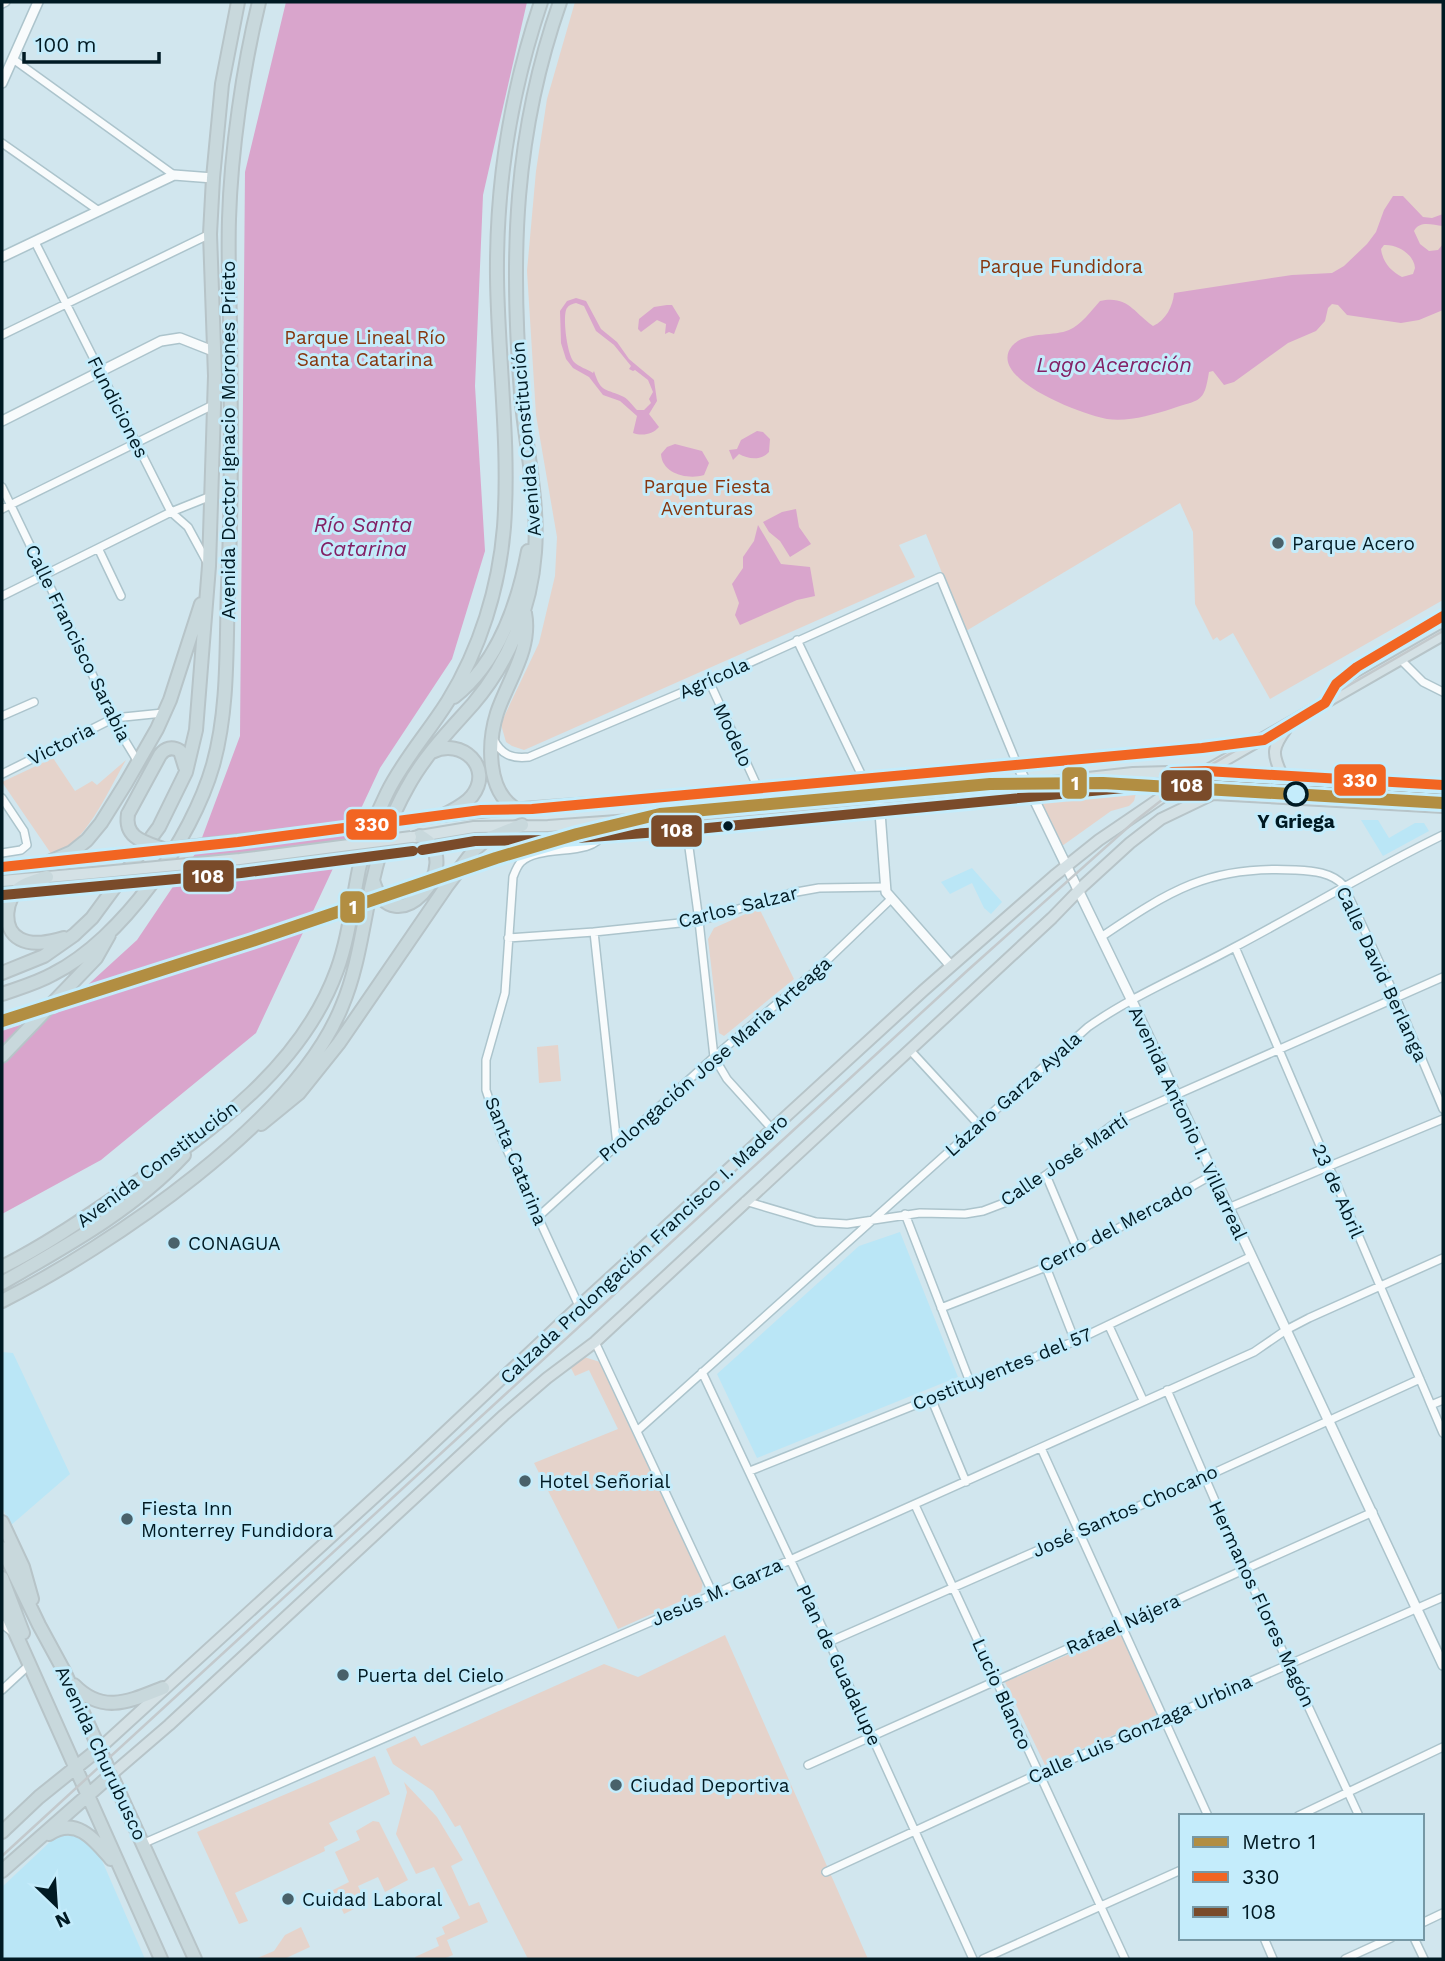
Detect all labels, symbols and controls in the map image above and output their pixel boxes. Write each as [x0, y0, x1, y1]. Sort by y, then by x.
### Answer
scale bar [24, 21, 159, 65]
text: 100 m [35, 32, 97, 57]
park label: Parque Fundidora [979, 255, 1143, 278]
street label: Avenida Doctor Ignacio Morones Prieto [217, 261, 240, 619]
park label: Parque Lineal Río Santa Catarina [284, 326, 446, 371]
street label: Avenida Constitución [506, 340, 546, 538]
street label: Fundiciones [83, 352, 153, 462]
water label: Lago Aceración [1036, 352, 1192, 377]
park label: Parque Fiesta Aventuras [643, 475, 771, 520]
water label: Río Santa Catarina [314, 512, 412, 561]
place label: Parque Acero [1292, 532, 1415, 555]
marker: Parque Acero [1270, 535, 1286, 551]
street label: Calle Francisco Sarabia [20, 541, 136, 746]
street label: Agrícola [675, 652, 753, 704]
street label: Modelo [708, 700, 758, 770]
street label: Victoria [24, 718, 98, 770]
line badge: 330 [1333, 763, 1387, 797]
line badge: 1 [1061, 766, 1088, 800]
line badge: 108 [1160, 769, 1213, 802]
text: 330 [1343, 769, 1377, 792]
text: 1 [1071, 772, 1079, 795]
text: 108 [1171, 774, 1203, 797]
marker: Y Griega [1284, 782, 1308, 806]
line badge: 330 [345, 808, 398, 841]
place label: Y Griega [1257, 810, 1335, 833]
text: 330 [355, 813, 389, 836]
line badge: 108 [650, 814, 703, 848]
text: 108 [661, 819, 693, 842]
unlabelled marker [721, 819, 735, 833]
line badge: 108 [182, 859, 235, 893]
text: 108 [192, 865, 224, 888]
street label: Carlos Salzar [676, 881, 800, 933]
street label: Calle David Berlanga [1331, 883, 1433, 1065]
line badge: 1 [339, 890, 366, 924]
text: 1 [349, 896, 357, 919]
street label: Prolongación Jose Maria Arteaga [594, 952, 836, 1166]
street label: Avenida Antonio I. Villarreal [1124, 1003, 1252, 1243]
street label: Lázaro Garza Ayala [940, 1027, 1086, 1161]
street label: Santa Catarina [480, 1093, 552, 1229]
street label: Avenida Constitución [72, 1096, 242, 1232]
street label: Calzada Prolongación Francisco I. Madero [495, 1109, 793, 1389]
street label: Calle José Martí [996, 1109, 1132, 1211]
street label: 23 de Abril [1307, 1141, 1369, 1242]
street label: Cerro del Mercado [1035, 1177, 1197, 1277]
place label: CONAGUA [188, 1232, 281, 1255]
marker: CONAGUA [166, 1235, 182, 1251]
street label: Costituyentes del 57 [909, 1323, 1095, 1415]
street label: José Santos Chocano [1029, 1460, 1221, 1562]
place label: Hotel Señorial [539, 1470, 670, 1493]
marker: Hotel Señorial [517, 1473, 533, 1489]
place label: Fiesta Inn Monterrey Fundidora [141, 1497, 334, 1542]
street label: Hermanos Flores Magón [1204, 1497, 1320, 1711]
marker: Fiesta Inn Monterrey Fundidora [119, 1511, 135, 1527]
street label: Jesús M. Garza [648, 1553, 786, 1631]
street label: Plan de Guadalupe [792, 1581, 886, 1749]
street label: Rafael Nájera [1062, 1589, 1184, 1659]
street label: Lucio Blanco [967, 1635, 1037, 1753]
street label: Avenida Churubusco [50, 1662, 152, 1844]
place label: Puerta del Cielo [357, 1664, 504, 1687]
marker: Puerta del Cielo [335, 1667, 351, 1683]
street label: Calle Luis Gonzaga Urbina [1025, 1669, 1256, 1789]
place label: Ciudad Deportiva [630, 1774, 790, 1797]
marker: Ciudad Deportiva [608, 1777, 624, 1793]
legend [1179, 1814, 1424, 1940]
text: Metro 1 [1242, 1829, 1316, 1854]
text: 330 [1242, 1864, 1280, 1889]
north arrow [21, 1870, 91, 1940]
place label: Cuidad Laboral [302, 1888, 443, 1911]
marker: Cuidad Laboral [280, 1891, 296, 1907]
text: 108 [1242, 1899, 1276, 1924]
text: N [52, 1907, 74, 1933]

